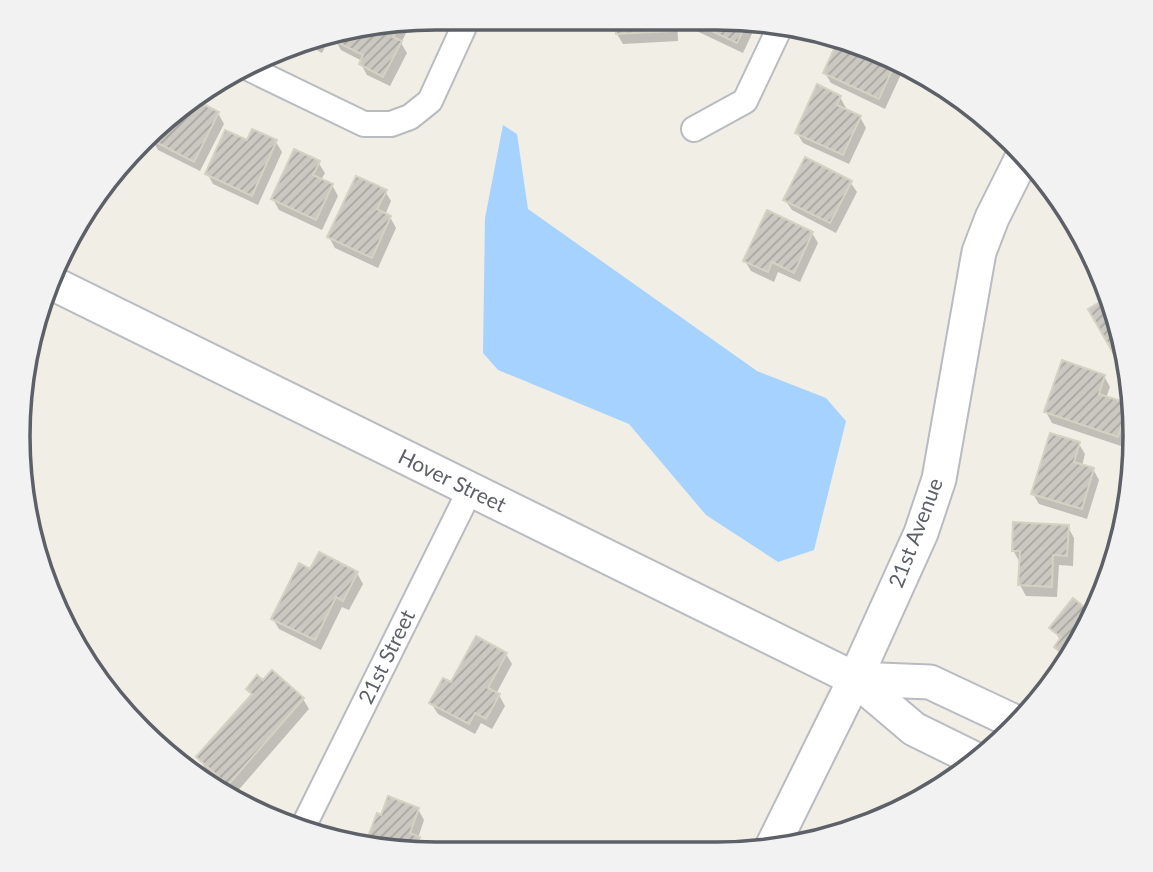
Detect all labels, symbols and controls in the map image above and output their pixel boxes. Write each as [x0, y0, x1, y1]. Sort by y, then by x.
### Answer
street label: Hover Street [395, 443, 511, 517]
street label: 21st Avenue [882, 474, 947, 591]
street label: 21st Street [352, 605, 419, 708]

